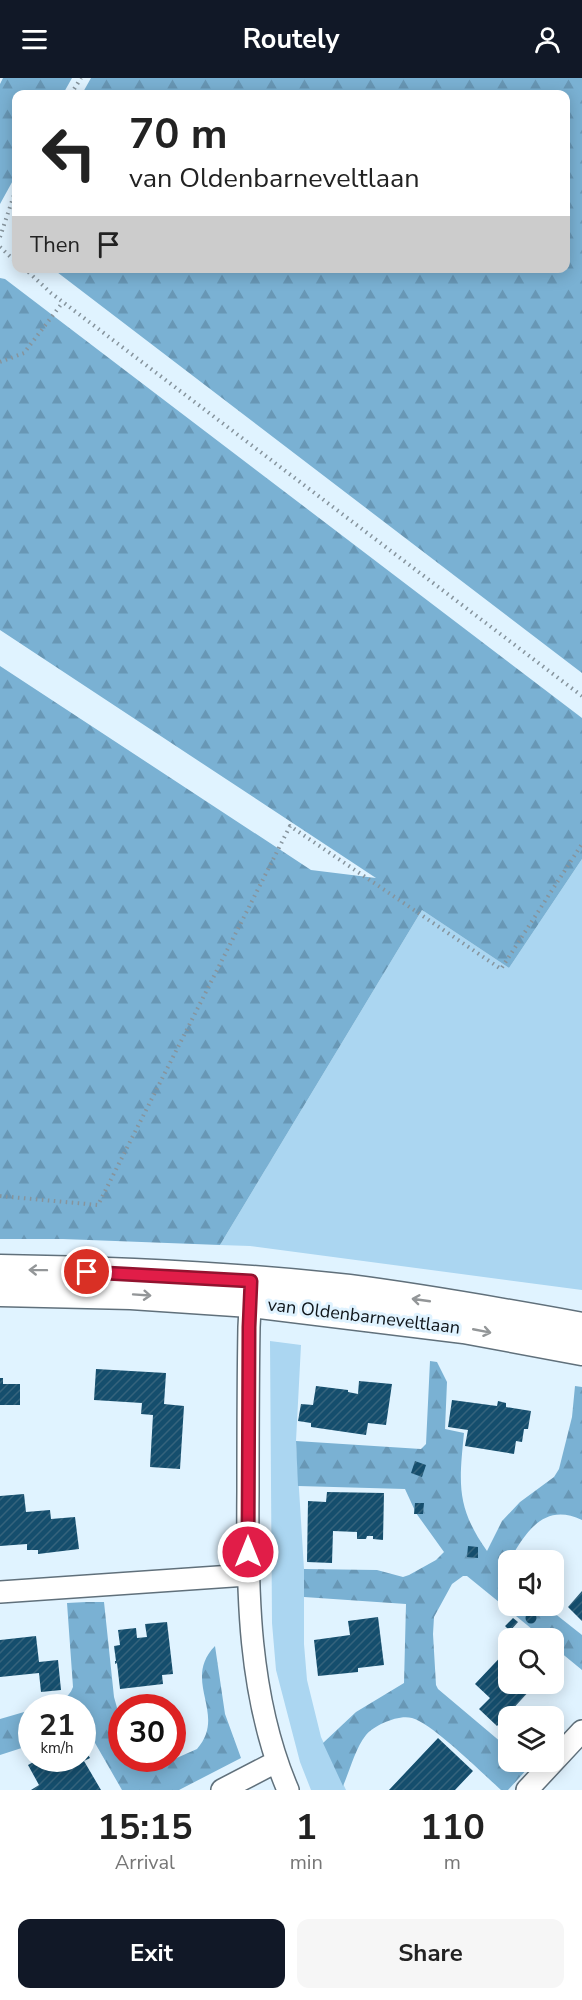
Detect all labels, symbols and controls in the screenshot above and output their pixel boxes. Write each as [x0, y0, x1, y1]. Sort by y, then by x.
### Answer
text: Routely [243, 21, 339, 58]
icon: menu [18, 23, 51, 56]
icon: person [531, 23, 564, 56]
text: 70 m [129, 106, 228, 163]
icon: left [30, 114, 108, 192]
text: van Oldenbarneveltlaan [129, 160, 420, 197]
icon: arrive [92, 228, 125, 261]
text: Then [30, 230, 80, 260]
pin [61, 1246, 112, 1297]
icon: arrive [70, 1255, 103, 1288]
one-way arrow [29, 1265, 49, 1276]
one-way arrow [132, 1290, 152, 1301]
street label: van Oldenbarneveltlaan [266, 1292, 462, 1340]
one-way arrow [411, 1295, 431, 1306]
one-way arrow [472, 1326, 492, 1337]
position arrow [216, 1520, 280, 1584]
map controls [498, 1550, 564, 1772]
button: sound [498, 1550, 564, 1616]
button: search [498, 1628, 564, 1694]
speed limit sign: 30 [108, 1694, 186, 1772]
text: 21 [39, 1705, 75, 1746]
button: layers [498, 1706, 564, 1772]
text: km/h [40, 1738, 74, 1758]
text: 15:15 [97, 1803, 193, 1852]
text: 1 [295, 1803, 317, 1852]
text: 110 [420, 1803, 485, 1852]
text: Arrival [115, 1849, 175, 1876]
text: min [290, 1849, 323, 1876]
text: m [444, 1849, 461, 1876]
button: Exit [18, 1919, 285, 1988]
button: Share [297, 1919, 564, 1988]

